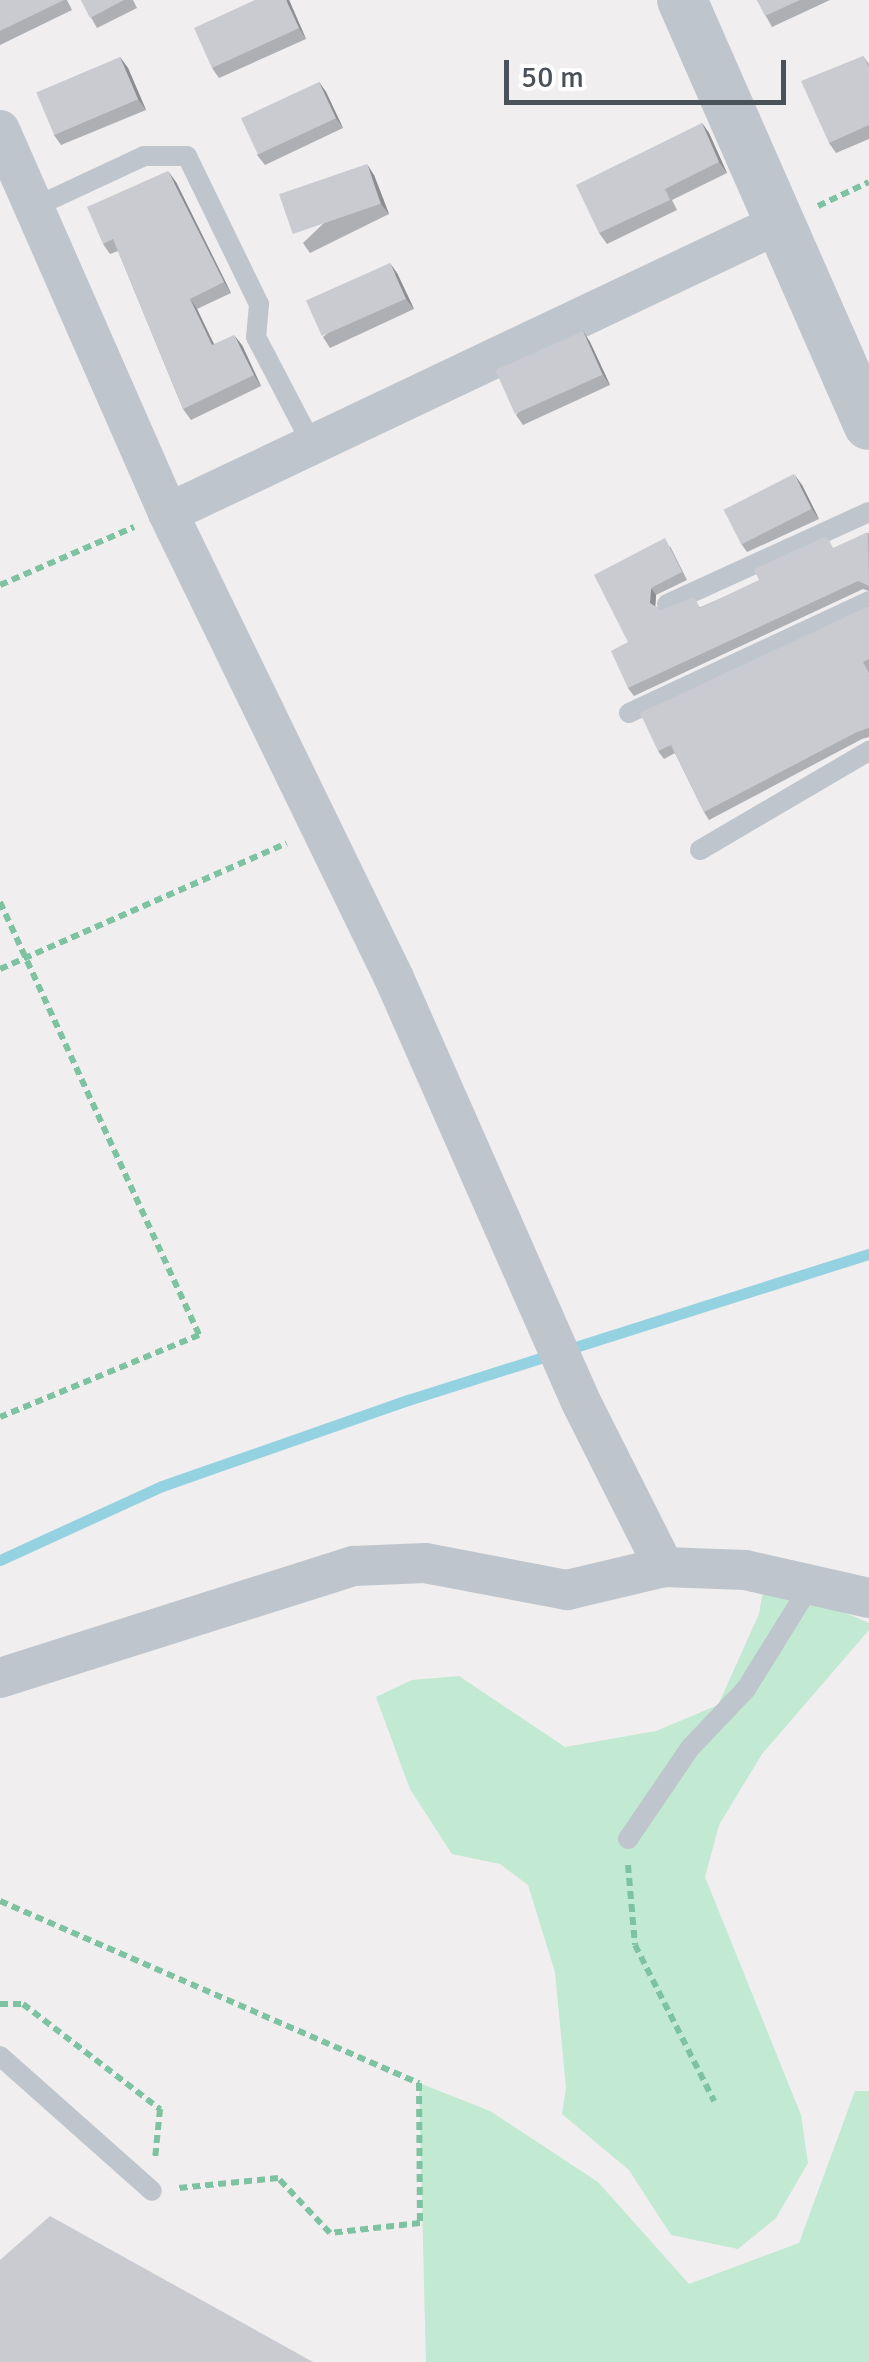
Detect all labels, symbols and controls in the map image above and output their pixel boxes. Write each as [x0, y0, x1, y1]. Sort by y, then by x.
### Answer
scale bar [509, 40, 792, 102]
text: 50 m [521, 59, 584, 96]

